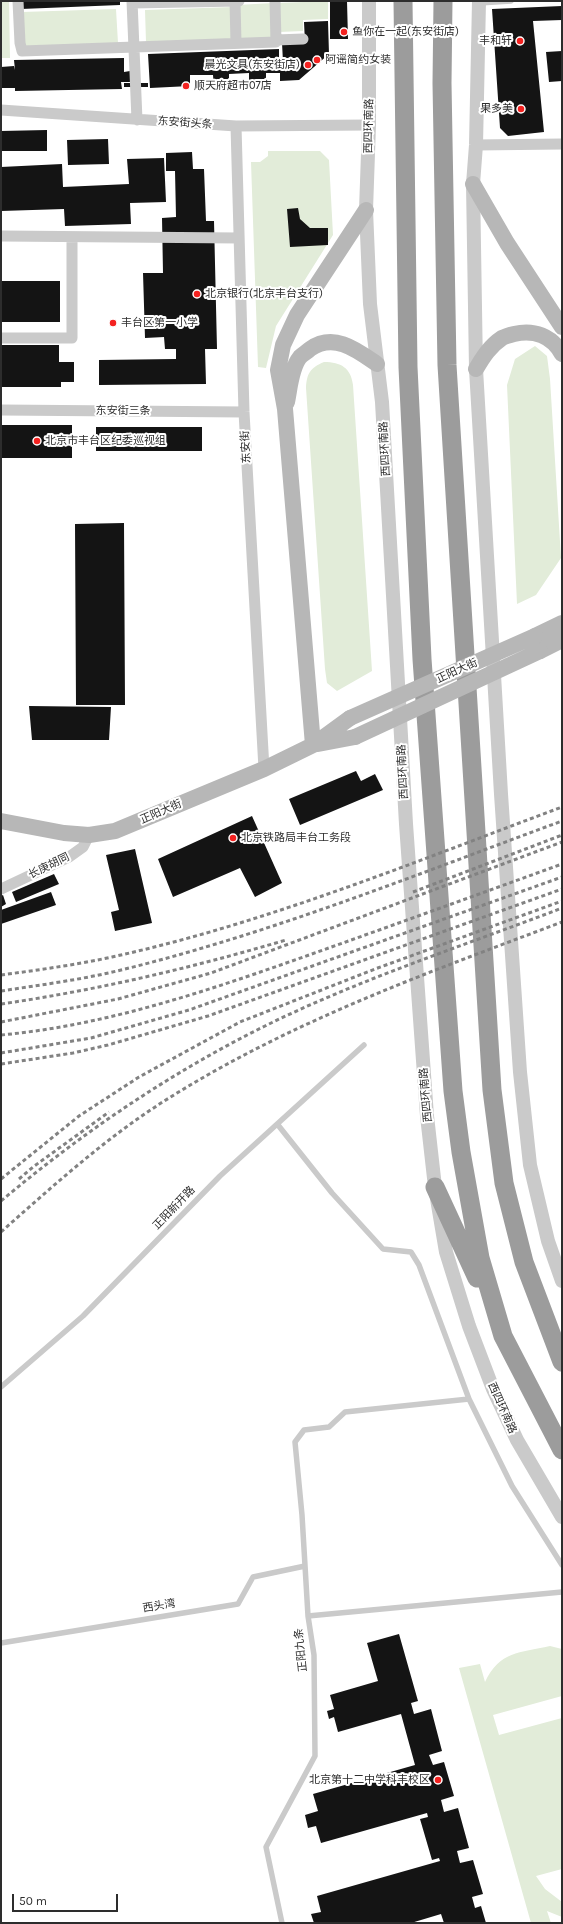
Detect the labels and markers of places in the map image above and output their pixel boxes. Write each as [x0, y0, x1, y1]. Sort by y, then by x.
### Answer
place label: 鱼你在一起(东安街店) [352, 25, 459, 39]
marker: 鱼你在一起(东安街店) [339, 27, 349, 37]
place label: 丰和轩 [479, 34, 512, 48]
marker: 丰和轩 [515, 36, 525, 46]
place label: 阿谣简约女装 [325, 53, 391, 67]
marker: 阿谣简约女装 [312, 55, 322, 65]
place label: 晨光文具(东安街店) [204, 58, 300, 72]
marker: 晨光文具(东安街店) [303, 60, 313, 70]
place label: 顺天府超市07店 [194, 79, 272, 93]
marker: 顺天府超市07店 [181, 81, 191, 91]
place label: 果多美 [480, 102, 513, 116]
marker: 果多美 [516, 104, 526, 114]
place label: 北京银行(北京丰台支行) [205, 287, 323, 301]
marker: 北京银行(北京丰台支行) [192, 289, 202, 299]
place label: 丰台区第一小学 [121, 316, 198, 330]
marker: 丰台区第一小学 [108, 318, 118, 328]
place label: 北京市丰台区纪委巡视组 [45, 434, 166, 448]
marker: 北京市丰台区纪委巡视组 [32, 436, 42, 446]
place label: 北京铁路局丰台工务段 [241, 831, 351, 845]
marker: 北京铁路局丰台工务段 [228, 833, 238, 843]
place label: 北京第十二中学科丰校区 [309, 1773, 430, 1787]
marker: 北京第十二中学科丰校区 [433, 1775, 443, 1785]

